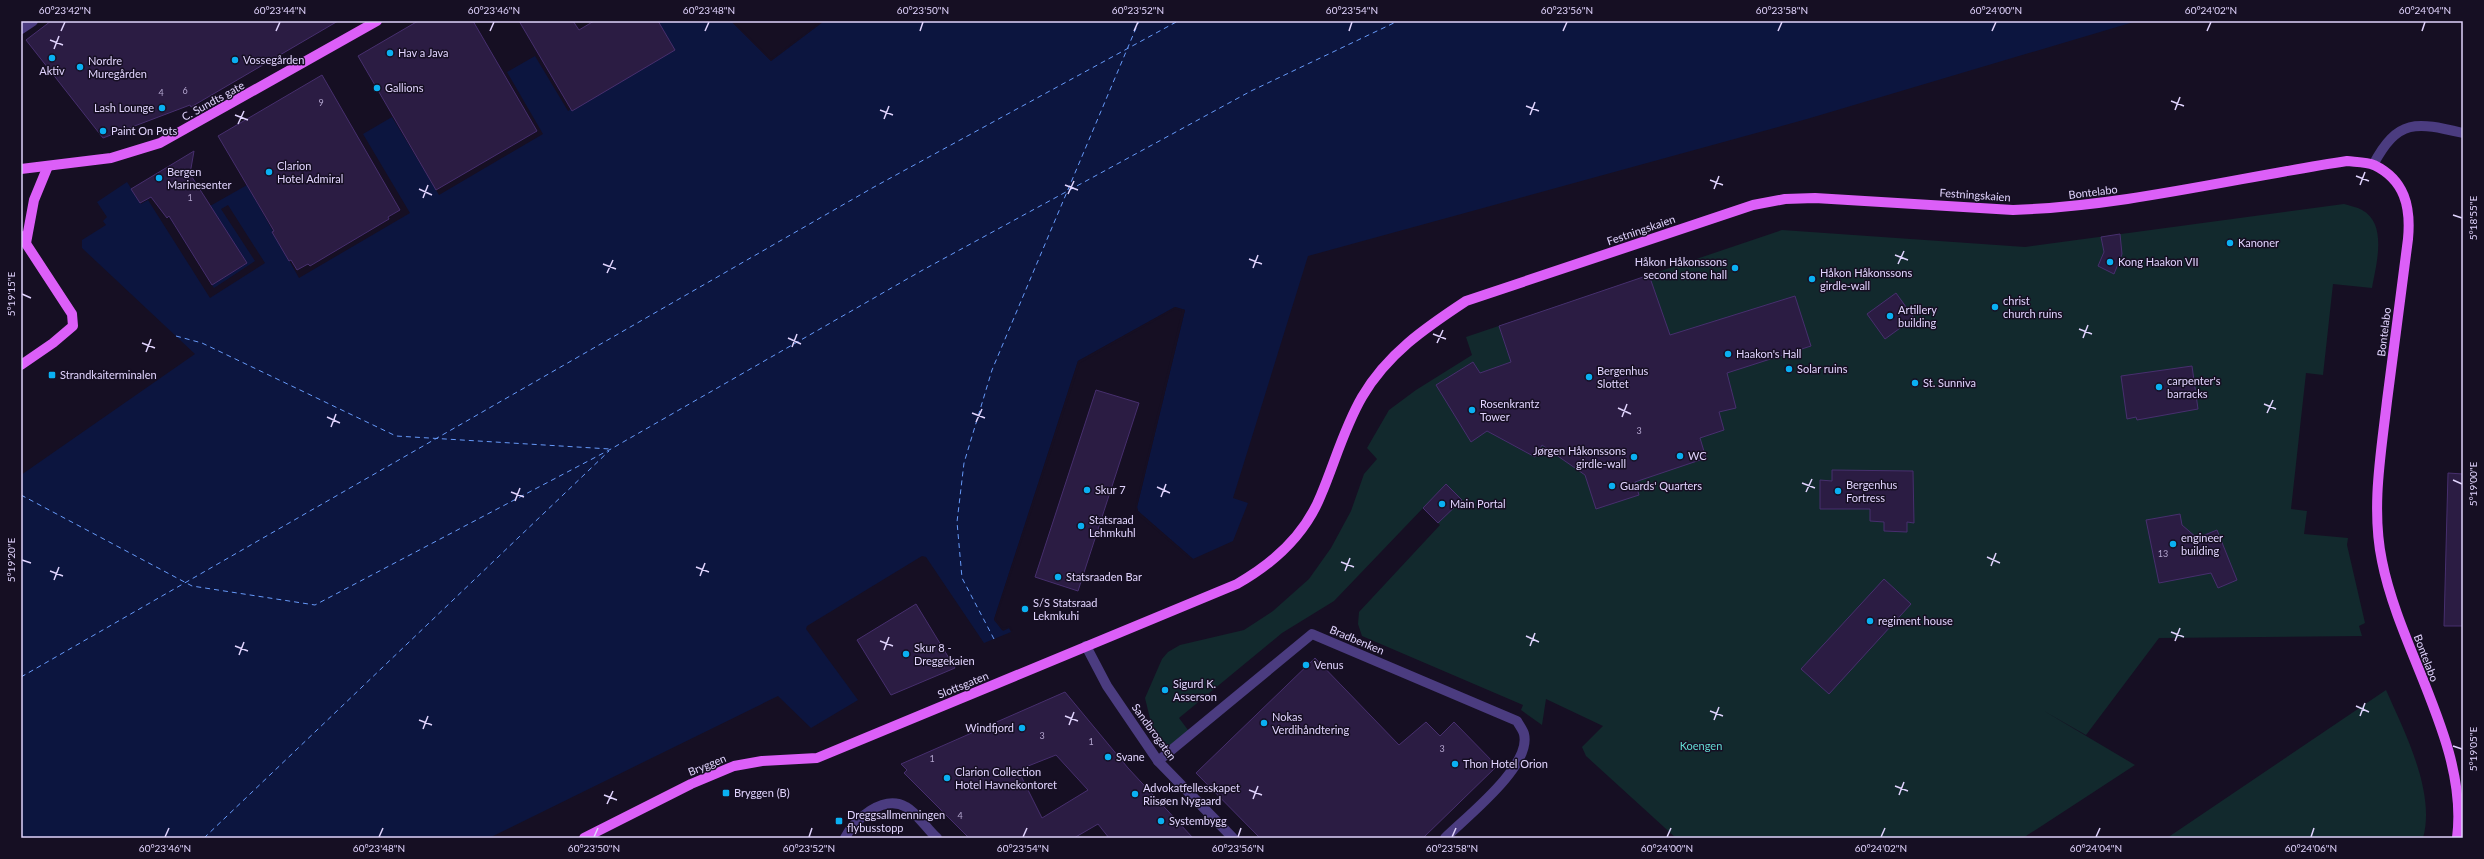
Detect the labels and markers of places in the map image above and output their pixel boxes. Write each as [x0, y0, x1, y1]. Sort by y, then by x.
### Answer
place label: Hav a Java [398, 46, 449, 59]
marker: Hav a Java [385, 48, 395, 58]
marker: Aktiv [47, 53, 57, 63]
place label: Vossegården [243, 53, 304, 66]
place label: Nordre Muregården [88, 54, 147, 80]
marker: Vossegården [230, 55, 240, 65]
marker: Nordre Muregården [75, 62, 85, 72]
place label: Aktiv [39, 64, 65, 77]
place label: Gallions [385, 81, 424, 94]
marker: Gallions [372, 83, 382, 93]
place label: Lash Lounge [94, 101, 154, 114]
marker: Lash Lounge [157, 103, 167, 113]
place label: Paint On Pots [111, 124, 177, 137]
marker: Paint On Pots [98, 126, 108, 136]
place label: Clarion Hotel Admiral [277, 159, 343, 185]
place label: Bergen Marinesenter [167, 165, 231, 191]
marker: Clarion Hotel Admiral [264, 167, 274, 177]
marker: Bergen Marinesenter [154, 173, 164, 183]
place label: Kanoner [2238, 236, 2279, 249]
marker: Kanoner [2225, 238, 2235, 248]
place label: Håkon Håkonssons second stone hall [1635, 255, 1727, 281]
place label: Kong Haakon VII [2118, 255, 2199, 268]
marker: Kong Haakon VII [2105, 257, 2115, 267]
marker: Håkon Håkonssons second stone hall [1730, 263, 1740, 273]
place label: Håkon Håkonssons girdle-wall [1820, 266, 1912, 292]
marker: Håkon Håkonssons girdle-wall [1807, 274, 1817, 284]
place label: christ church ruins [2003, 294, 2062, 320]
marker: christ church ruins [1990, 302, 2000, 312]
place label: Artillery building [1898, 303, 1937, 329]
marker: Artillery building [1885, 311, 1895, 321]
place label: Haakon's Hall [1736, 347, 1801, 360]
marker: Haakon's Hall [1723, 349, 1733, 359]
place label: Solar ruins [1797, 362, 1848, 375]
place label: Bergenhus Slottet [1597, 364, 1649, 390]
marker: Solar ruins [1784, 364, 1794, 374]
place label: Strandkaiterminalen [60, 368, 157, 381]
marker: Strandkaiterminalen [47, 370, 57, 380]
marker: Bergenhus Slottet [1584, 372, 1594, 382]
place label: carpenter's barracks [2167, 374, 2221, 400]
place label: St. Sunniva [1923, 376, 1976, 389]
marker: St. Sunniva [1910, 378, 1920, 388]
marker: carpenter's barracks [2154, 382, 2164, 392]
place label: Rosenkrantz Tower [1480, 397, 1539, 423]
marker: Rosenkrantz Tower [1467, 405, 1477, 415]
place label: Jørgen Håkonssons girdle-wall [1533, 444, 1626, 470]
place label: WC [1688, 449, 1707, 462]
marker: WC [1675, 451, 1685, 461]
marker: Jørgen Håkonssons girdle-wall [1629, 452, 1639, 462]
place label: Bergenhus Fortress [1846, 478, 1898, 504]
place label: Guards' Quarters [1620, 479, 1702, 492]
marker: Guards' Quarters [1607, 481, 1617, 491]
place label: Skur 7 [1095, 483, 1126, 496]
marker: Skur 7 [1082, 485, 1092, 495]
marker: Bergenhus Fortress [1833, 486, 1843, 496]
place label: Main Portal [1450, 497, 1506, 510]
marker: Main Portal [1437, 499, 1447, 509]
place label: Statsraad Lehmkuhl [1089, 513, 1136, 539]
marker: Statsraad Lehmkuhl [1076, 521, 1086, 531]
place label: engineer building [2181, 531, 2223, 557]
marker: engineer building [2168, 539, 2178, 549]
place label: Statsraaden Bar [1066, 570, 1142, 583]
marker: Statsraaden Bar [1053, 572, 1063, 582]
place label: S/S Statsraad Lekmkuhi [1033, 596, 1098, 622]
marker: S/S Statsraad Lekmkuhi [1020, 604, 1030, 614]
place label: regiment house [1878, 614, 1953, 627]
marker: regiment house [1865, 616, 1875, 626]
place label: Skur 8 - Dreggekaien [914, 641, 975, 667]
marker: Skur 8 - Dreggekaien [901, 649, 911, 659]
place label: Venus [1314, 658, 1344, 671]
marker: Venus [1301, 660, 1311, 670]
place label: Sigurd K. Asserson [1173, 677, 1217, 703]
marker: Sigurd K. Asserson [1160, 685, 1170, 695]
place label: Nokas Verdihåndtering [1272, 710, 1349, 736]
marker: Nokas Verdihåndtering [1259, 718, 1269, 728]
place label: Windfjord [965, 721, 1014, 734]
marker: Windfjord [1017, 723, 1027, 733]
place label: Svane [1116, 750, 1145, 763]
marker: Svane [1103, 752, 1113, 762]
place label: Thon Hotel Orion [1463, 757, 1548, 770]
marker: Thon Hotel Orion [1450, 759, 1460, 769]
place label: Clarion Collection Hotel Havnekontoret [955, 765, 1057, 791]
marker: Clarion Collection Hotel Havnekontoret [942, 773, 952, 783]
place label: Advokatfellesskapet Riisøen Nygaard [1143, 781, 1240, 807]
place label: Bryggen (B) [734, 786, 790, 799]
marker: Bryggen (B) [721, 788, 731, 798]
marker: Advokatfellesskapet Riisøen Nygaard [1130, 789, 1140, 799]
place label: Dreggsallmenningen flybusstopp [847, 808, 945, 834]
place label: Systembygg [1169, 814, 1227, 827]
marker: Dreggsallmenningen flybusstopp [834, 816, 844, 826]
marker: Systembygg [1156, 816, 1166, 826]

